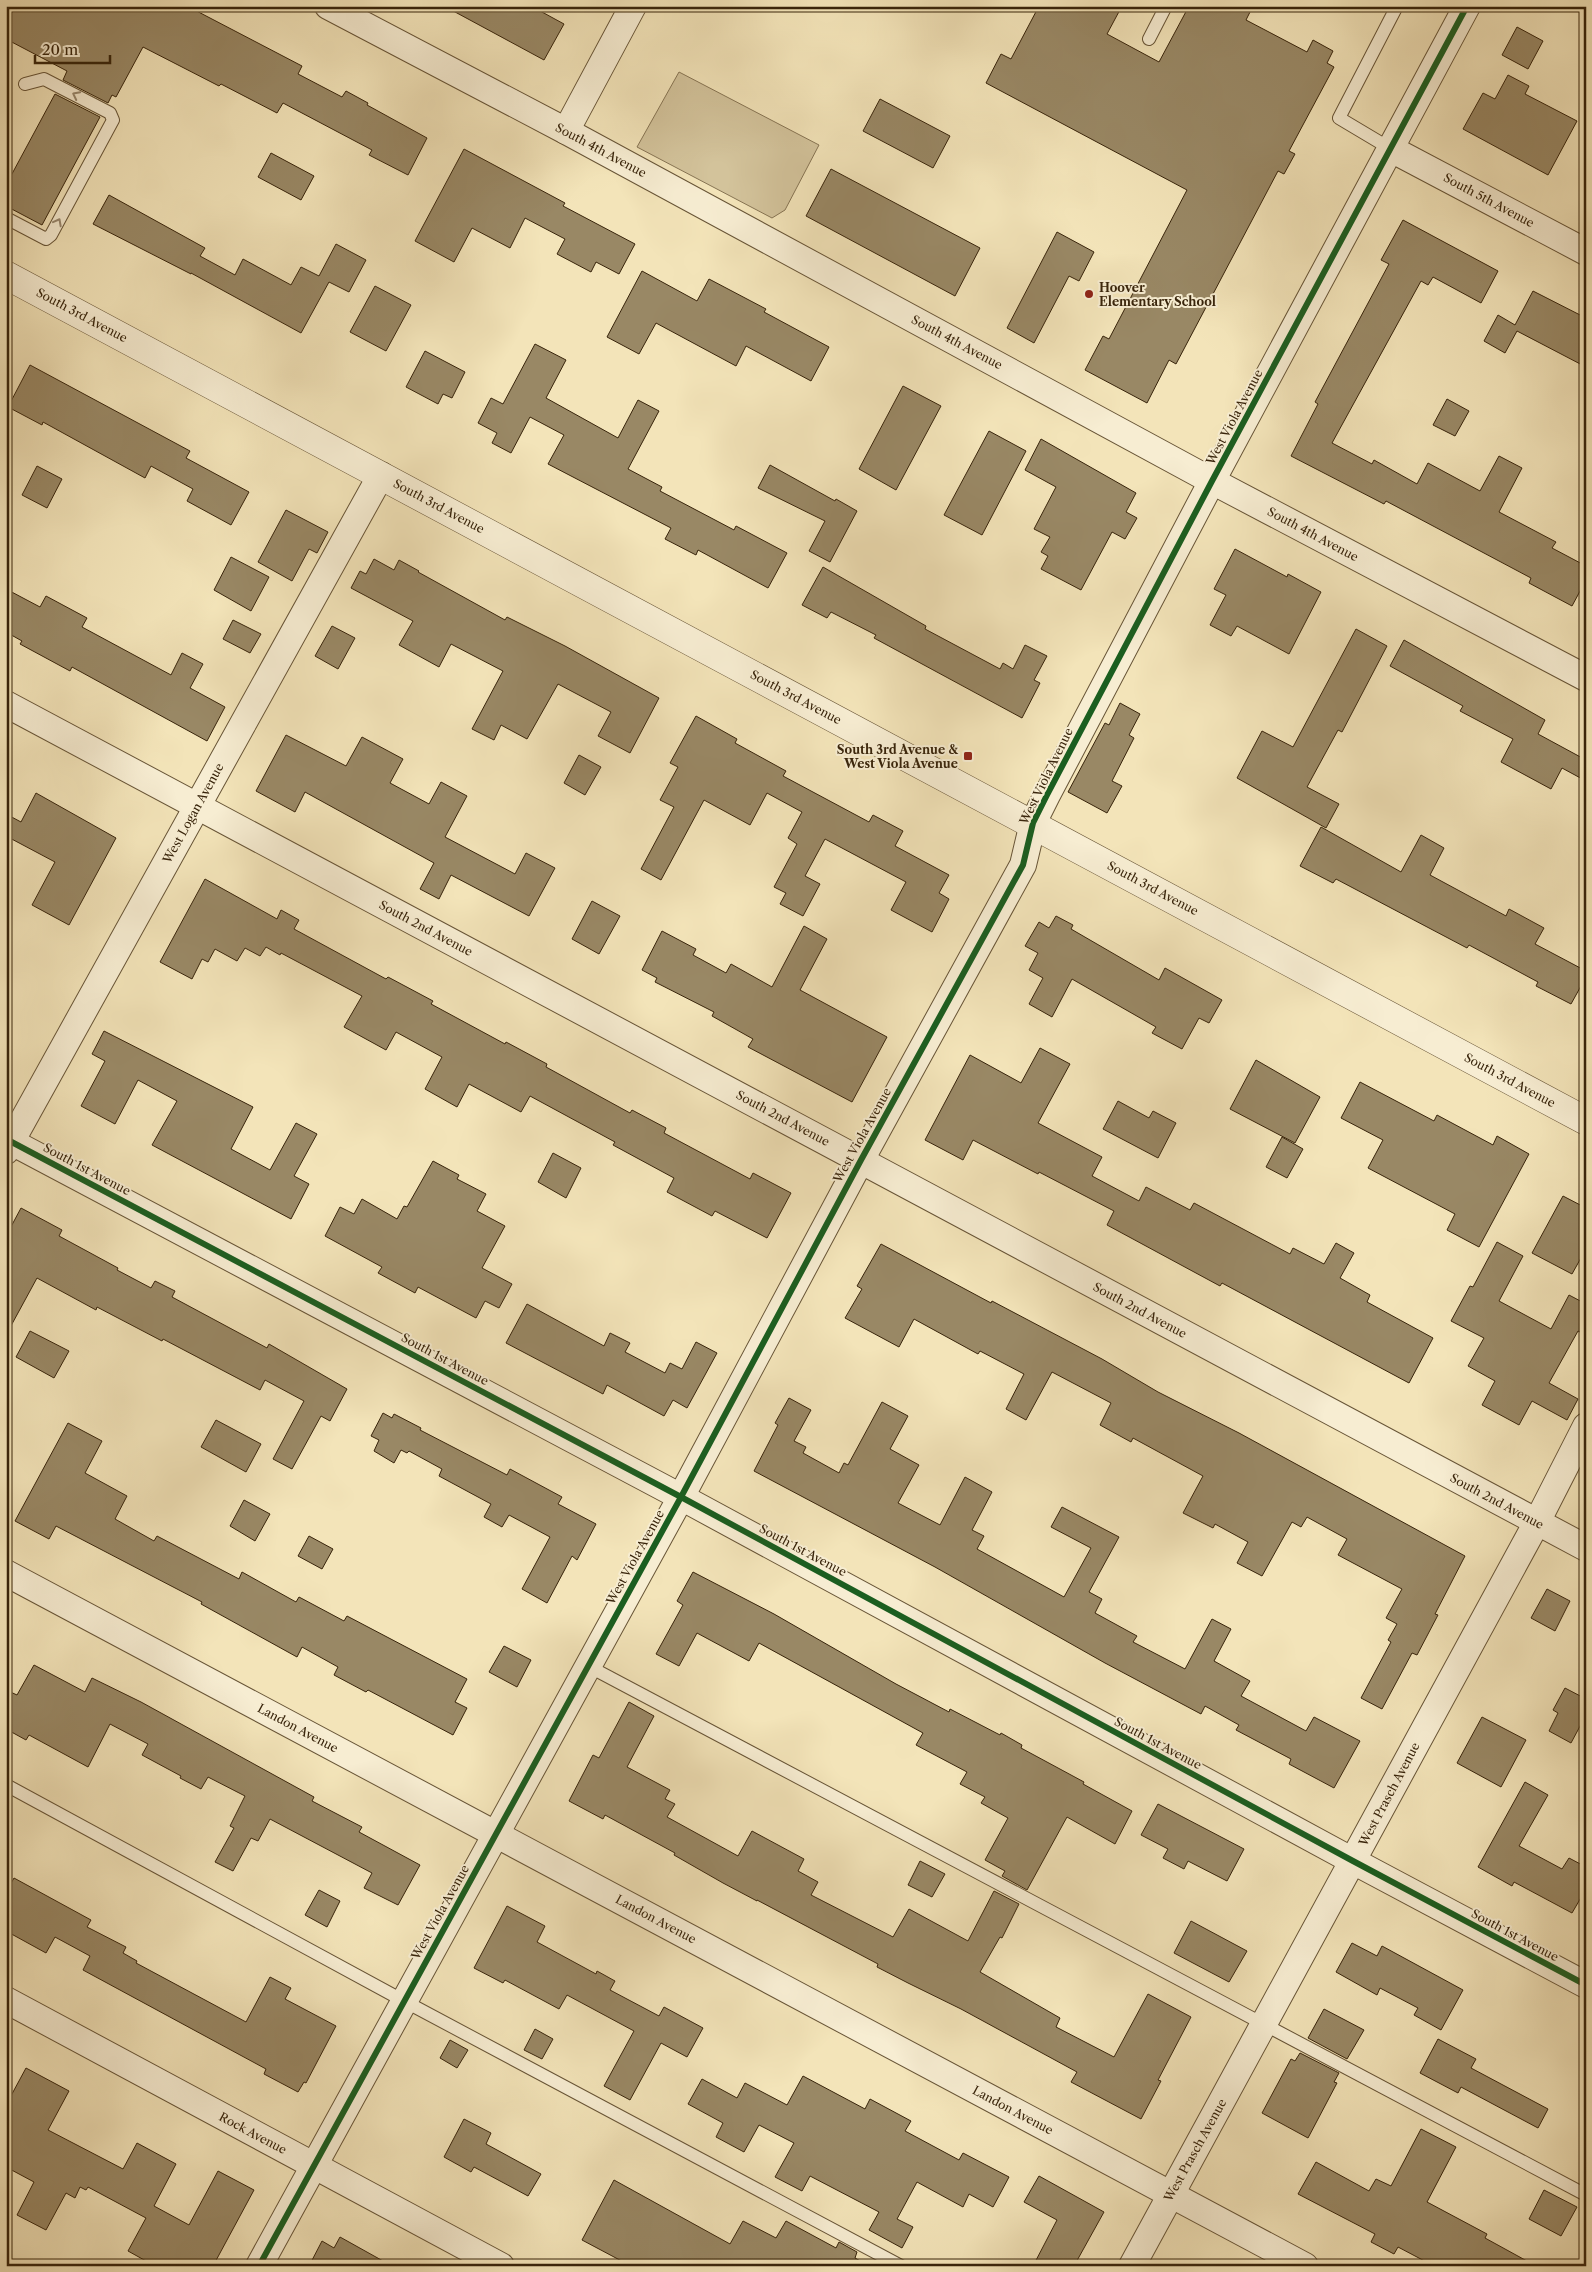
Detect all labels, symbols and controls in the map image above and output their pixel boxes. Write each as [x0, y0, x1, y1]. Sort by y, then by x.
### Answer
scale bar [35, 32, 110, 64]
text: 20 m [42, 40, 78, 59]
one-way arrow [72, 91, 81, 101]
street label: South 4th Avenue [553, 120, 649, 180]
street label: South 5th Avenue [1441, 170, 1537, 230]
one-way arrow [52, 219, 62, 228]
place label: Hoover Elementary School [1099, 280, 1216, 309]
street label: South 3rd Avenue [34, 285, 130, 345]
marker: Hoover Elementary School [1083, 288, 1095, 300]
street label: South 4th Avenue [909, 312, 1005, 372]
street label: West Viola Avenue [1202, 367, 1266, 468]
street label: South 3rd Avenue [391, 476, 487, 536]
street label: South 4th Avenue [1265, 504, 1361, 564]
street label: South 3rd Avenue [748, 667, 844, 727]
street label: West Viola Avenue [1016, 725, 1076, 828]
place label: South 3rd Avenue & West Viola Avenue [837, 742, 958, 771]
marker: South 3rd Avenue & West Viola Avenue [962, 750, 974, 762]
street label: West Logan Avenue [159, 760, 227, 867]
street label: South 3rd Avenue [1105, 858, 1201, 918]
street label: South 2nd Avenue [377, 897, 476, 959]
street label: South 3rd Avenue [1462, 1050, 1558, 1110]
street label: West Viola Avenue [829, 1085, 894, 1186]
street label: South 2nd Avenue [734, 1087, 833, 1149]
street label: South 1st Avenue [41, 1140, 133, 1198]
street label: South 2nd Avenue [1091, 1279, 1190, 1341]
street label: South 1st Avenue [399, 1330, 491, 1388]
street label: South 2nd Avenue [1448, 1470, 1547, 1532]
street label: West Viola Avenue [602, 1507, 667, 1608]
street label: South 1st Avenue [757, 1521, 849, 1579]
street label: Landon Avenue [255, 1700, 341, 1756]
street label: South 1st Avenue [1112, 1714, 1204, 1772]
street label: West Prasch Avenue [1355, 1739, 1423, 1849]
street label: West Viola Avenue [407, 1862, 472, 1963]
street label: Landon Avenue [613, 1891, 699, 1947]
street label: South 1st Avenue [1469, 1906, 1561, 1964]
street label: Landon Avenue [970, 2082, 1056, 2138]
street label: West Prasch Avenue [1160, 2096, 1230, 2205]
street label: Rock Avenue [217, 2109, 290, 2157]

